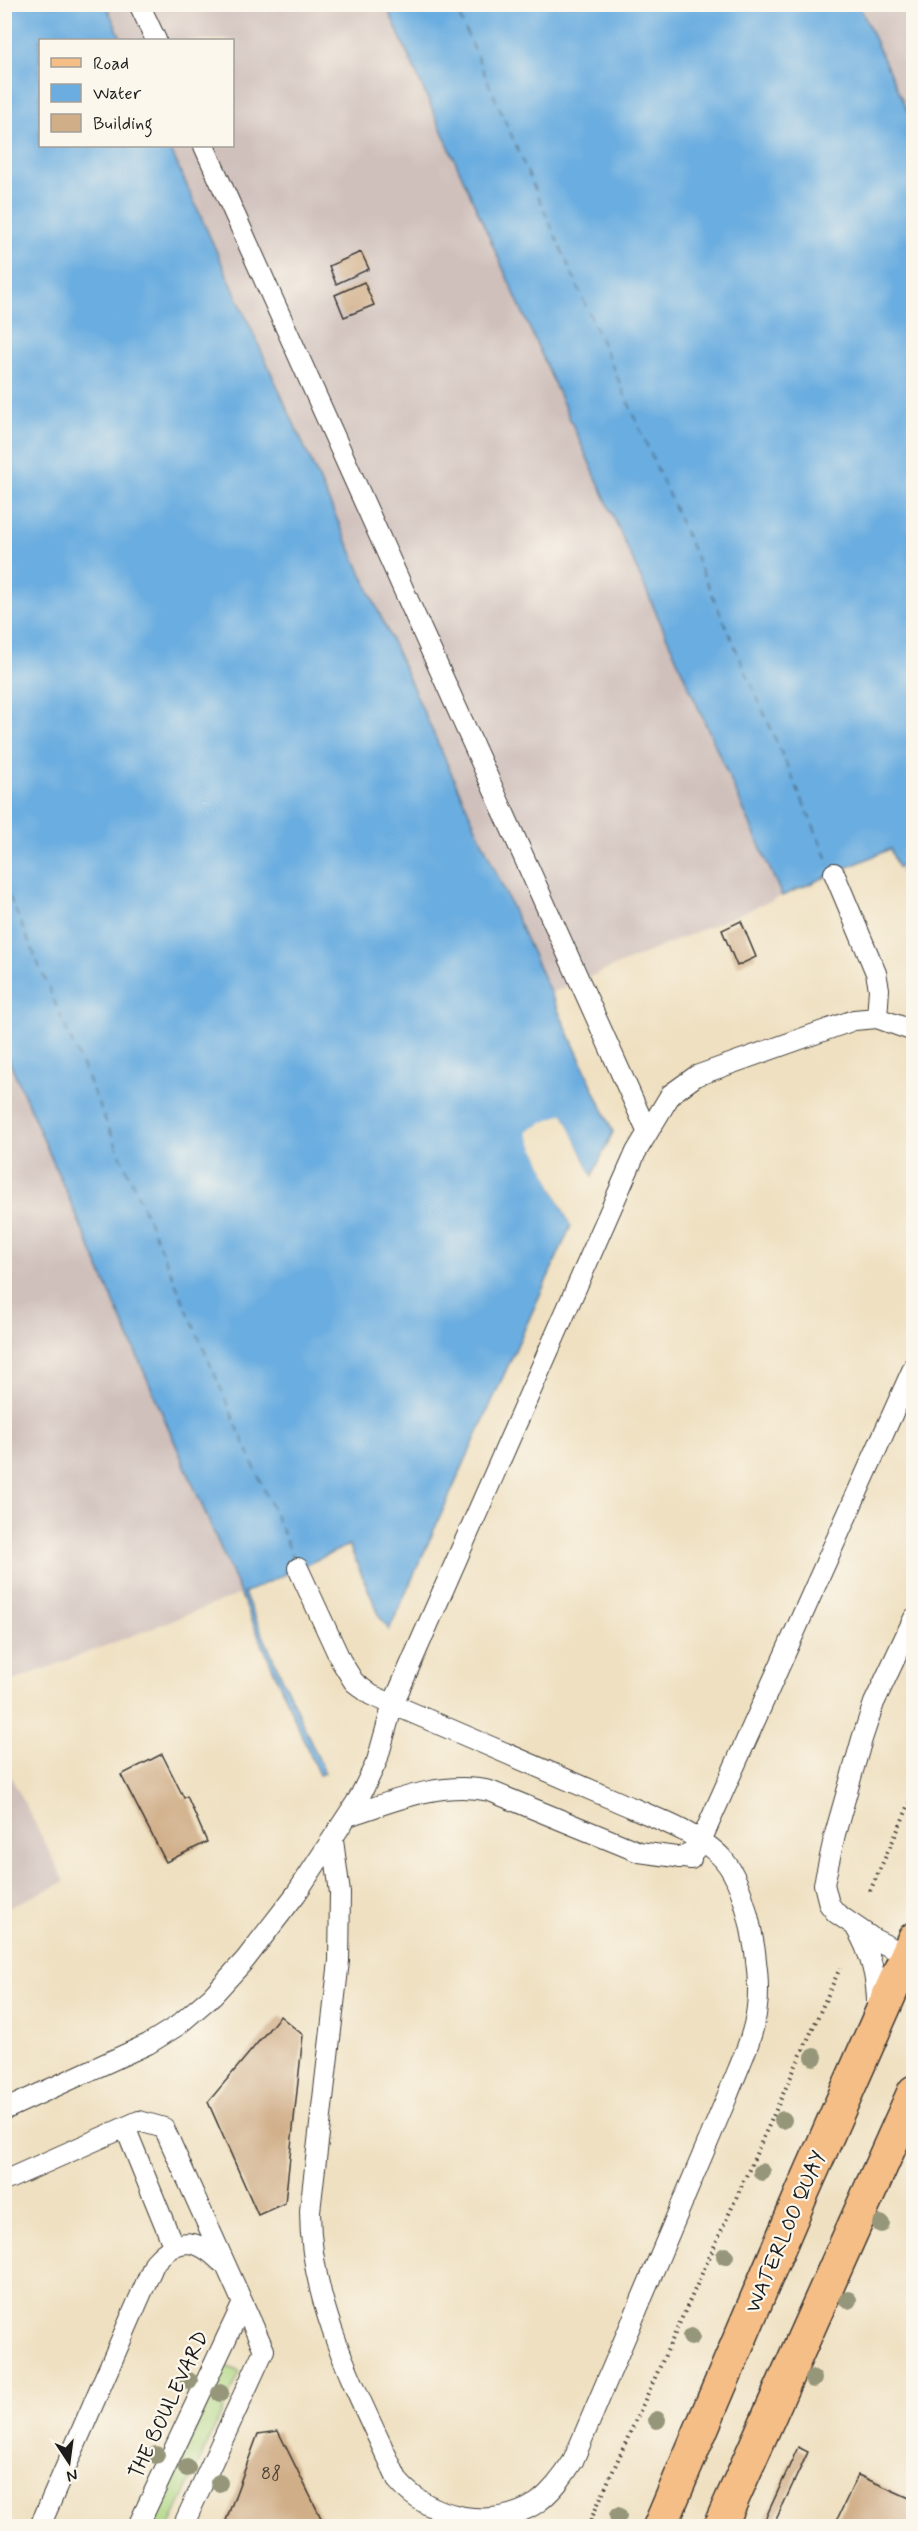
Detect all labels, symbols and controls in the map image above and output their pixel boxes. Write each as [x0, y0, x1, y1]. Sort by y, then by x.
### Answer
legend [39, 39, 234, 147]
text: Road [93, 52, 129, 76]
text: Water [93, 82, 142, 106]
text: Building [93, 112, 153, 138]
street label: WATERLOO QUAY [739, 2146, 833, 2317]
street label: THE BOULEVARD [122, 2326, 216, 2484]
north arrow [39, 2432, 99, 2492]
house number: 88 [261, 2462, 281, 2486]
text: N [64, 2464, 80, 2487]

